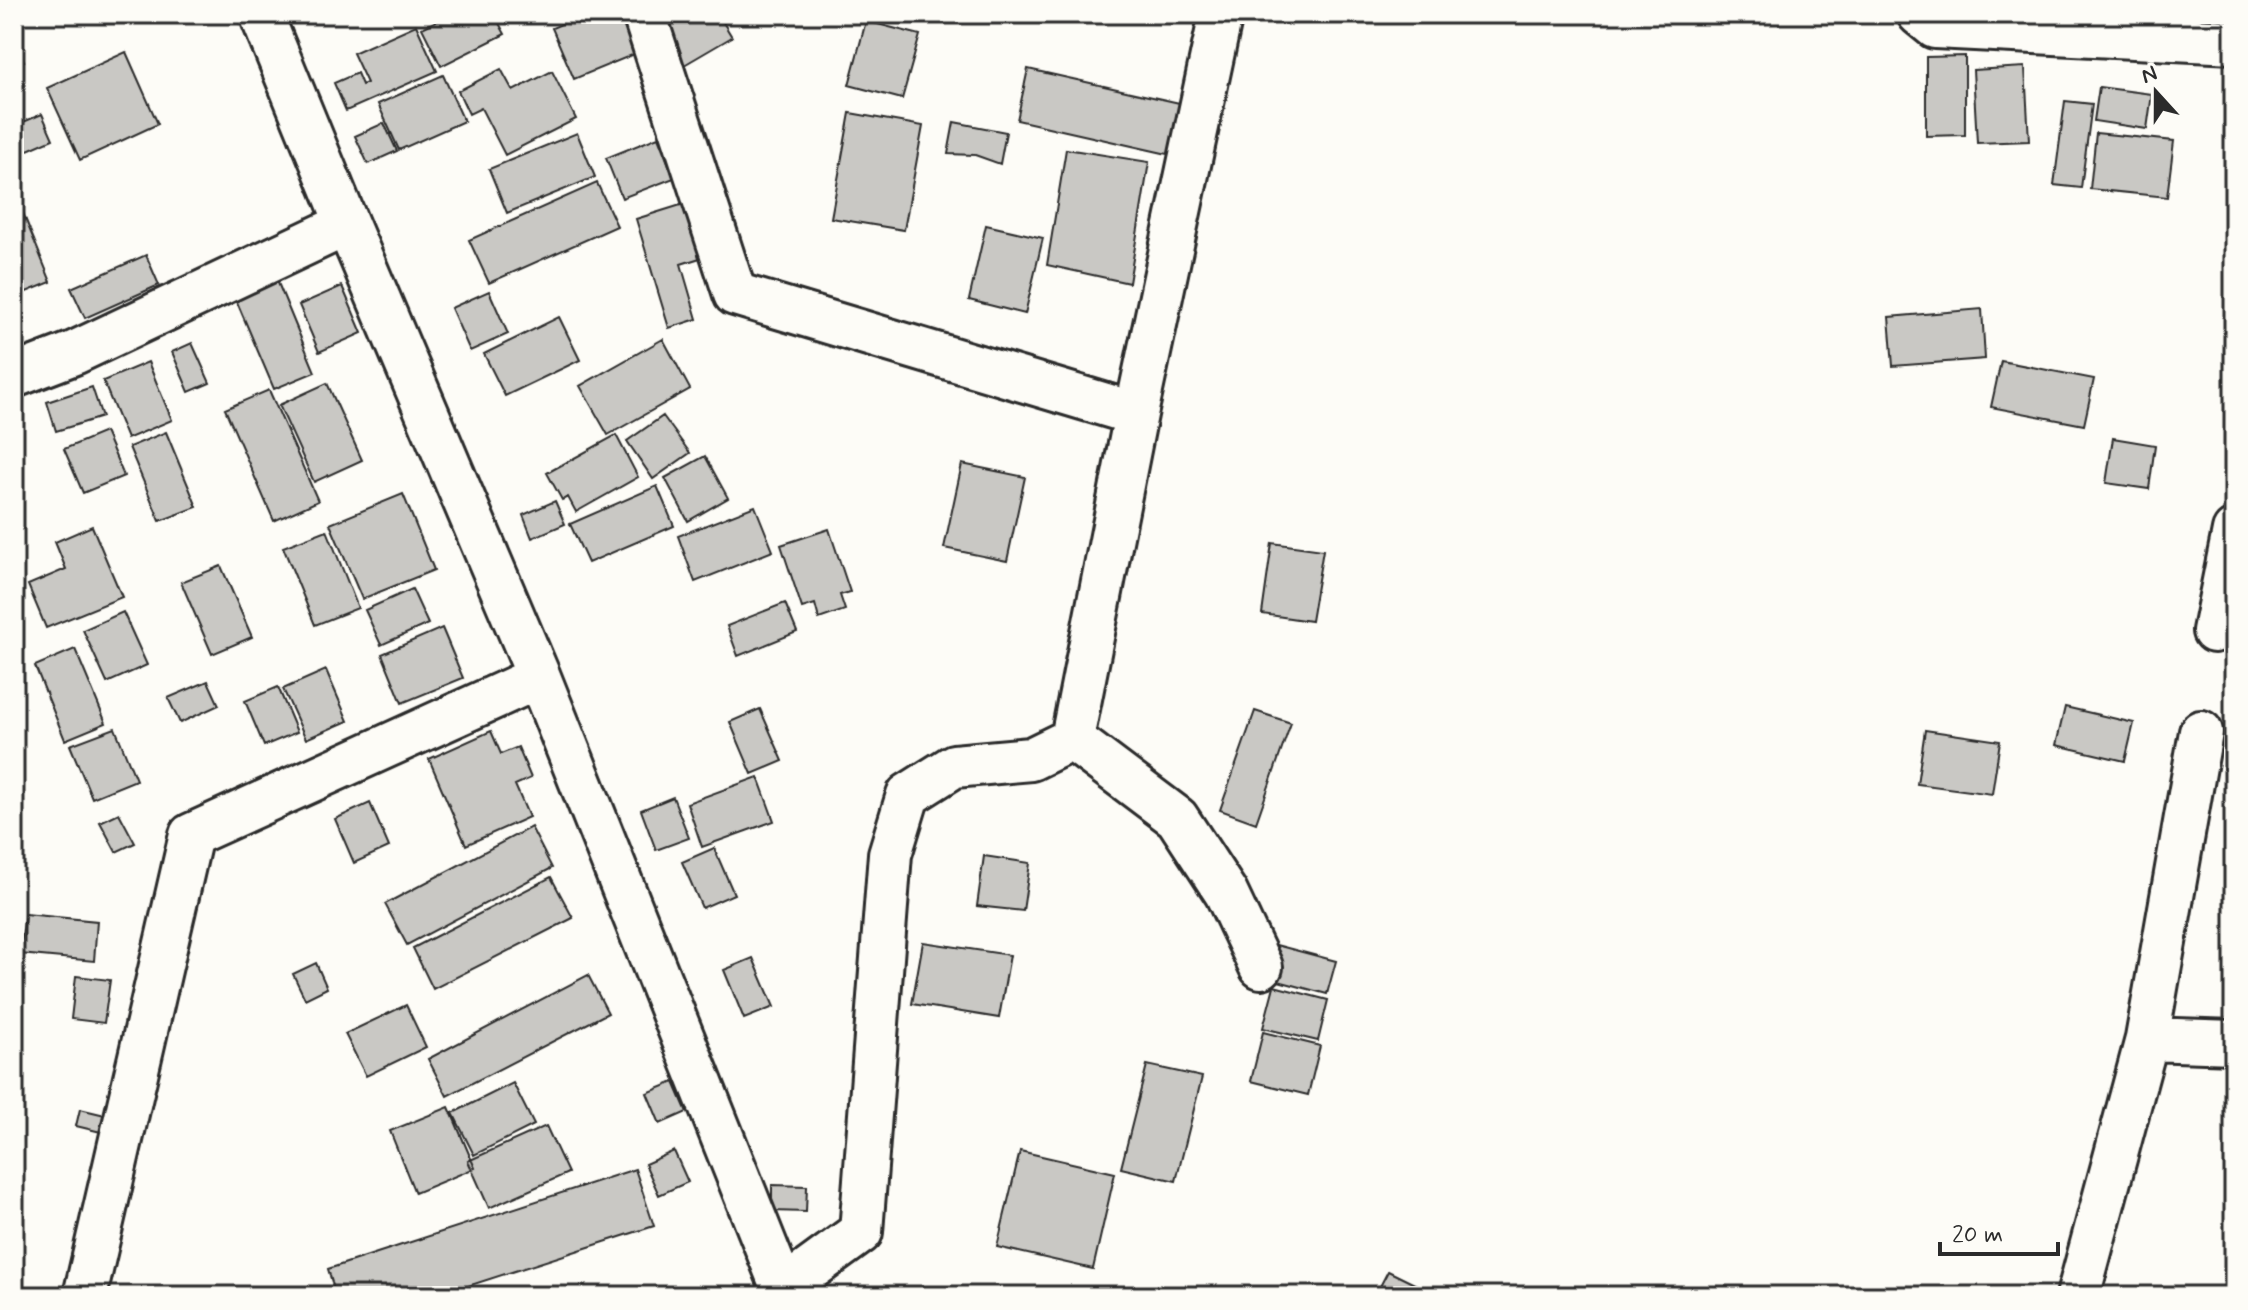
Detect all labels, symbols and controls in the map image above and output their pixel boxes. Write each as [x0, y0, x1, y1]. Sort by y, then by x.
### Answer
north arrow [2116, 52, 2196, 132]
text: N [2138, 59, 2161, 91]
scale bar [1940, 1206, 2058, 1256]
text: 20 m [1952, 1220, 2003, 1251]

